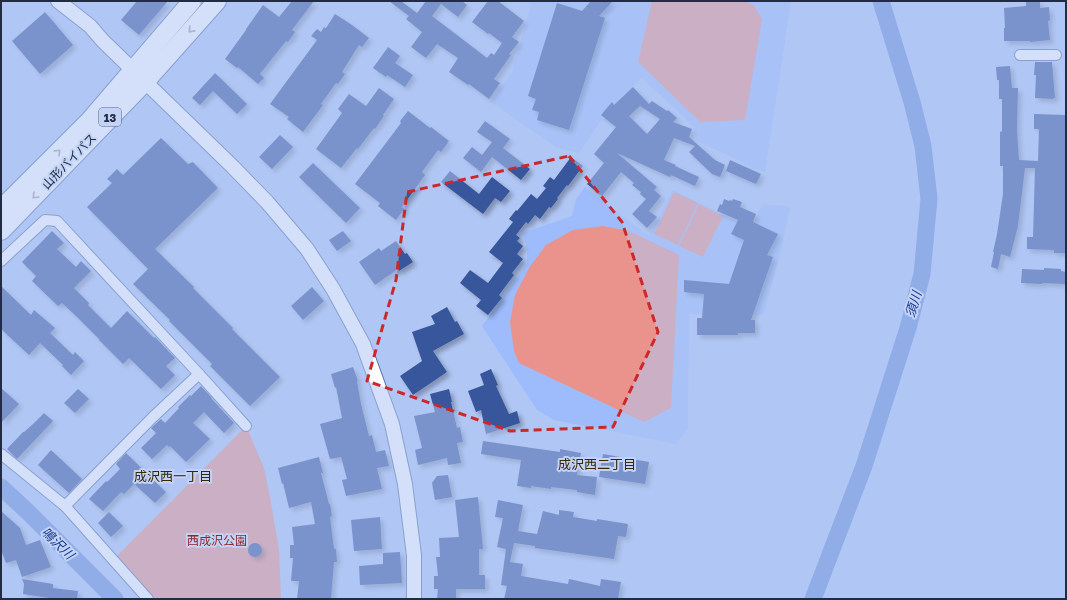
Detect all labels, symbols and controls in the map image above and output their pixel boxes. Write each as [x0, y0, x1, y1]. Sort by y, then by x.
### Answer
one-way arrow [188, 25, 196, 33]
road number: 13 [99, 108, 121, 126]
street label: 山形バイパス [39, 130, 99, 192]
one-way arrow [53, 149, 61, 157]
one-way arrow [32, 191, 40, 199]
water label: 須川 [902, 287, 925, 319]
district label: 成沢西二丁目 [558, 456, 636, 472]
district label: 成沢西一丁目 [134, 468, 212, 484]
water label: 鳴沢川 [38, 524, 79, 564]
park label: 西成沢公園 [187, 533, 247, 548]

